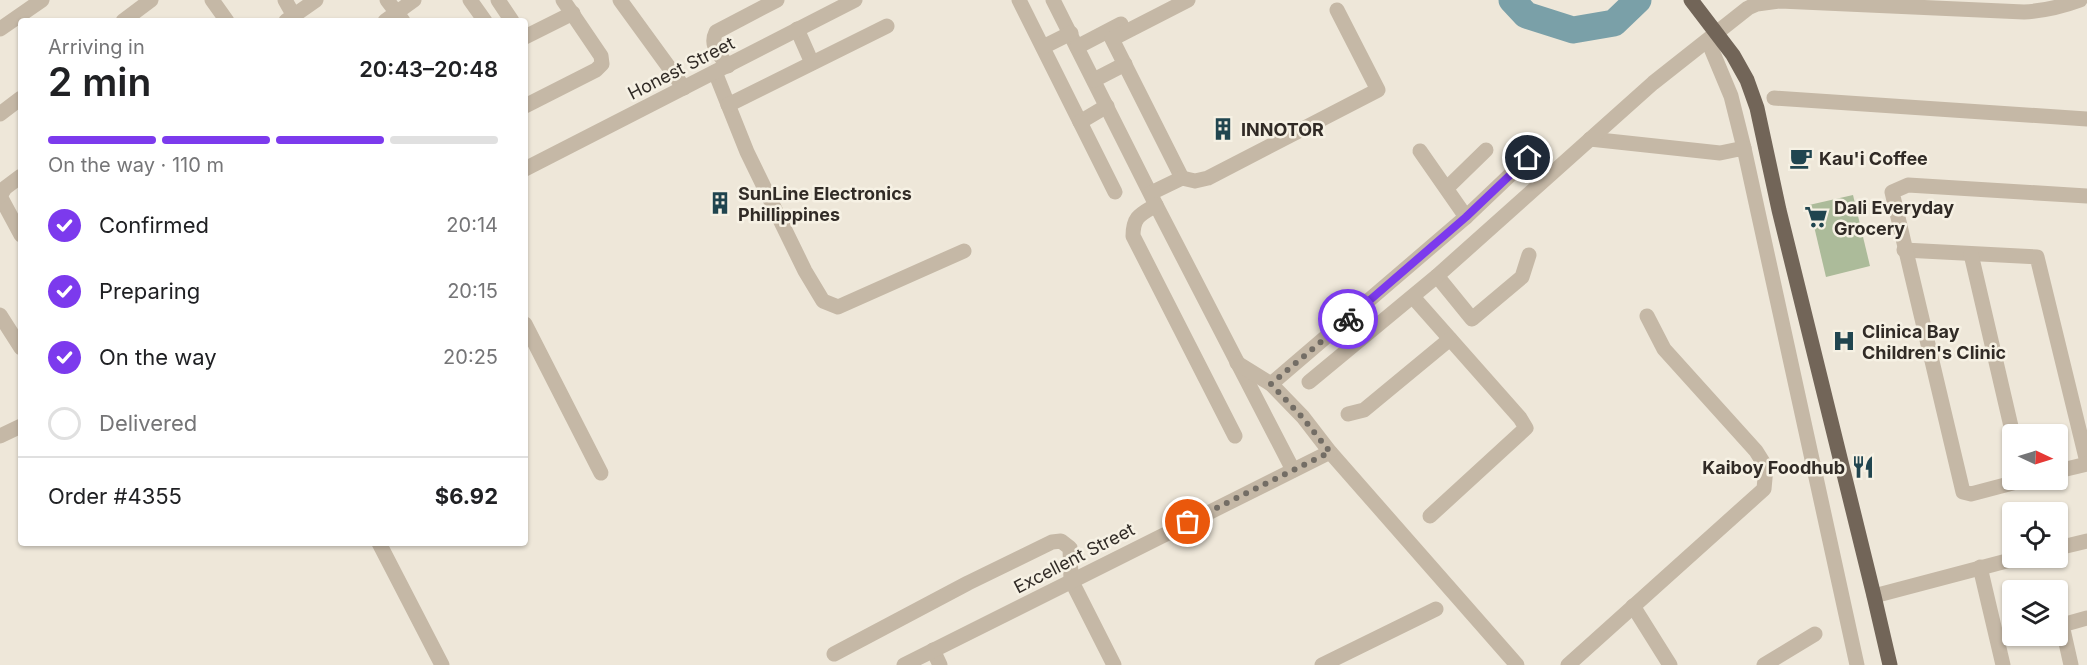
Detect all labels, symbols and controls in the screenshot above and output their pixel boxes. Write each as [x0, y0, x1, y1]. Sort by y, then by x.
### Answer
street label: Honest Street [624, 32, 738, 104]
text: Arriving in [48, 35, 145, 59]
text: 20:43–20:48 [359, 56, 498, 82]
text: 2 min [48, 58, 151, 105]
building icon: INNOTOR [1210, 116, 1236, 142]
place label: INNOTOR [1241, 119, 1324, 140]
pin [1502, 132, 1553, 183]
icon: home [1511, 141, 1544, 174]
cafe icon: Kau'i Coffee [1788, 145, 1814, 171]
place label: Kau'i Coffee [1819, 148, 1928, 169]
text: On the way · 110 m [48, 153, 224, 177]
place label: SunLine Electronics Phillippines [738, 183, 912, 225]
building icon: SunLine Electronics Phillippines [707, 190, 733, 216]
place label: Dali Everyday Grocery [1834, 197, 1954, 239]
supermarket icon: Dali Everyday Grocery [1803, 204, 1829, 230]
icon: check [48, 209, 81, 242]
text: Confirmed [99, 212, 209, 238]
text: 20:14 [446, 213, 498, 237]
icon: check [48, 275, 81, 308]
text: Preparing [99, 278, 200, 304]
text: 20:15 [447, 279, 498, 303]
courier [1318, 289, 1378, 349]
icon: bike [1332, 303, 1365, 336]
place label: Clinica Bay Children's Clinic [1862, 321, 2006, 363]
hospital icon: Clinica Bay Children's Clinic [1831, 328, 1857, 354]
icon: check [48, 341, 81, 374]
text: On the way [99, 344, 217, 370]
text: 20:25 [443, 345, 498, 369]
text: Delivered [99, 410, 197, 436]
north arrow [2002, 424, 2068, 490]
map controls [2002, 424, 2068, 646]
restaurant icon: Kaiboy Foodhub [1850, 454, 1876, 480]
place label: Kaiboy Foodhub [1702, 457, 1845, 478]
text: Order #4355 [48, 483, 182, 509]
text: $6.92 [435, 483, 498, 509]
pin [1162, 496, 1213, 547]
button: locate [2002, 502, 2068, 568]
icon: bag [1171, 505, 1204, 538]
street label: Excellent Street [1010, 518, 1138, 597]
button: layers [2002, 580, 2068, 646]

